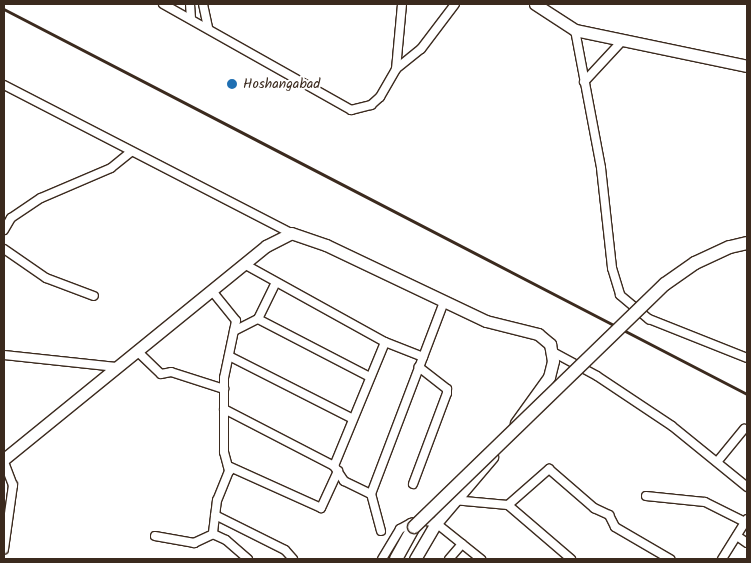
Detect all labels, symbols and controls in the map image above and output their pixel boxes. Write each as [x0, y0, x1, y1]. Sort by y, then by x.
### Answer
place label: Hoshangabad [243, 76, 320, 92]
marker: Hoshangabad [225, 77, 239, 91]

